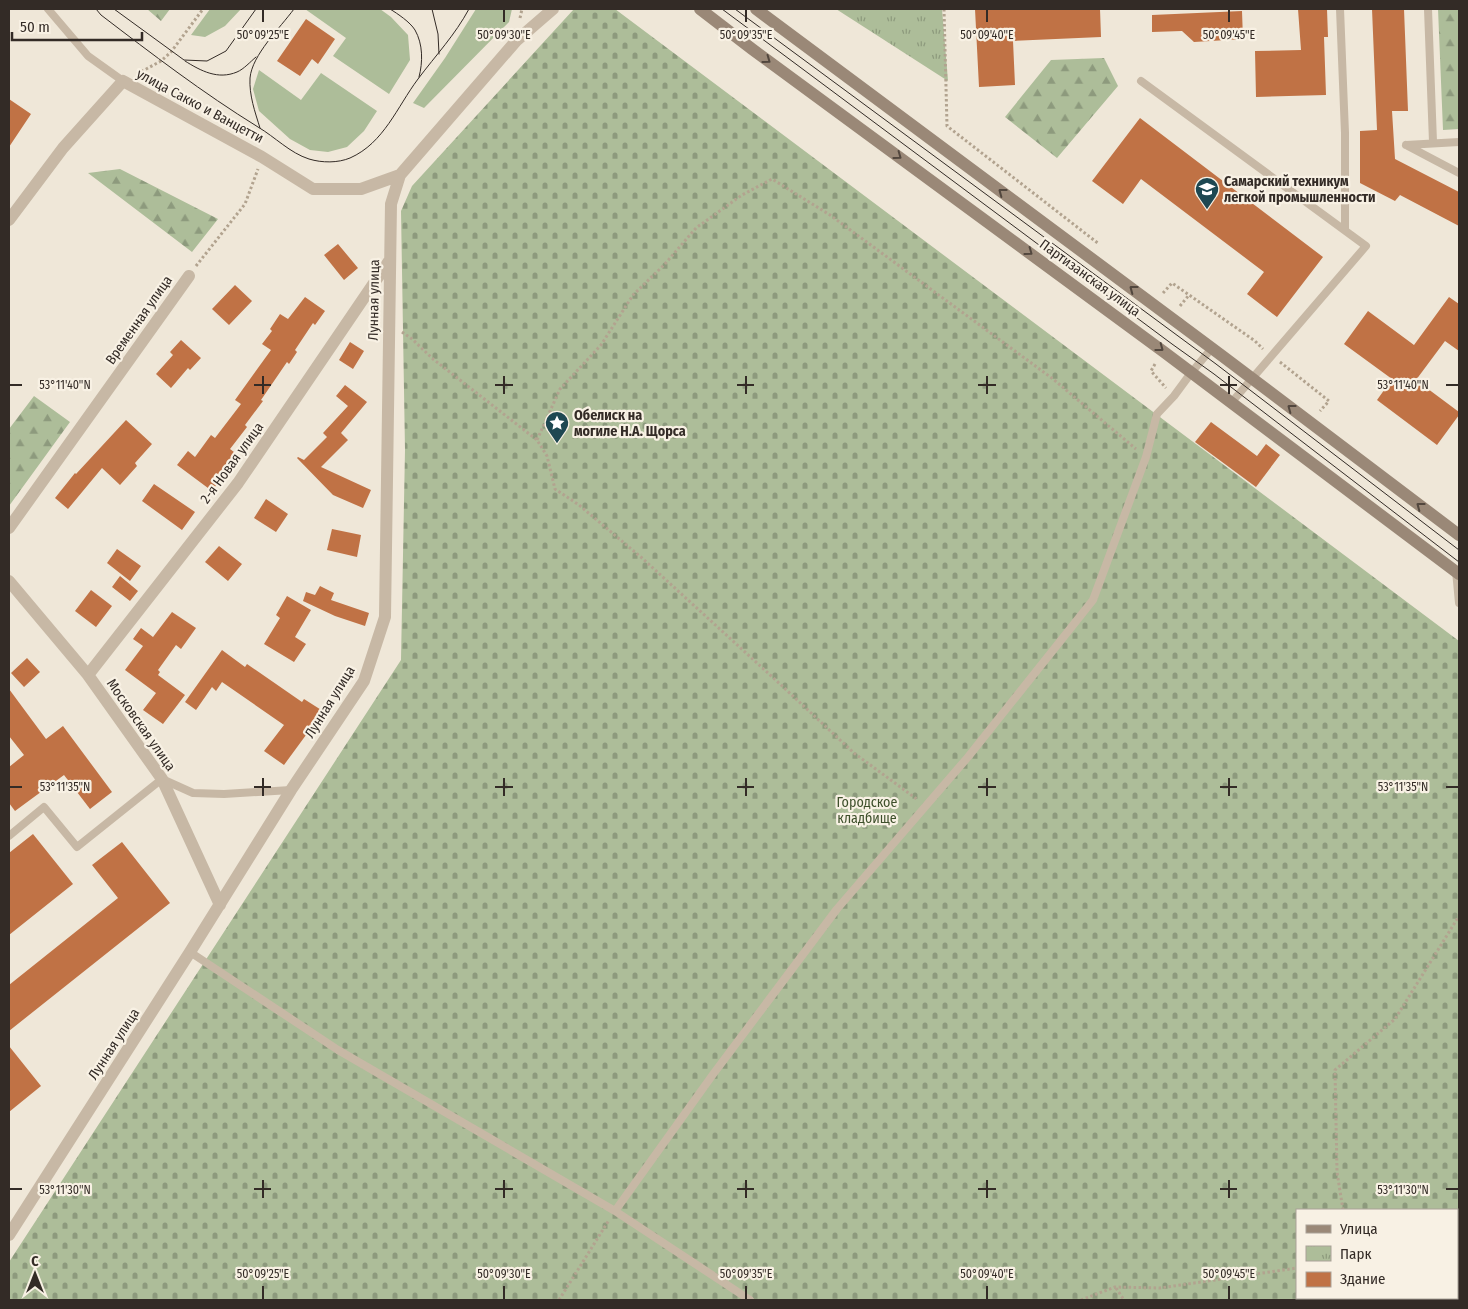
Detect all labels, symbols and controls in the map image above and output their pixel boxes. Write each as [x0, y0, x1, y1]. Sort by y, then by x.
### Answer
scale bar [12, 10, 142, 42]
text: 50 m [20, 18, 50, 36]
text: 50°09'25"E [237, 28, 290, 42]
text: 50°09'30"E [477, 28, 531, 42]
text: 50°09'35"E [720, 28, 773, 42]
text: 50°09'40"E [960, 28, 1014, 42]
text: 50°09'45"E [1203, 28, 1256, 42]
one-way arrow [761, 54, 770, 62]
street label: улица Сакко и Ванцетти [134, 65, 266, 147]
one-way arrow [892, 150, 902, 159]
place label: Самарский техникум легкой промышленности [1224, 173, 1376, 206]
school or university icon: Самарский техникум легкой промышленности [1194, 176, 1220, 210]
one-way arrow [998, 189, 1008, 198]
street label: Партизанская улица [1036, 236, 1144, 320]
one-way arrow [1023, 246, 1033, 255]
street label: Лунная улица [365, 259, 383, 341]
street label: Временная улица [102, 272, 176, 368]
one-way arrow [1130, 287, 1139, 295]
one-way arrow [1154, 343, 1163, 351]
text: 53°11'40"N [39, 378, 91, 392]
text: 53°11'40"N [1377, 378, 1429, 392]
one-way arrow [1287, 405, 1297, 414]
place label: Обелиск на могиле Н.А. Щорса [574, 407, 686, 440]
place icon: Обелиск на могиле Н.А. Щорса [544, 410, 570, 444]
street label: 2-я Новая улица [197, 419, 267, 507]
one-way arrow [1416, 503, 1426, 512]
street label: Лунная улица [301, 663, 359, 741]
street label: Московская улица [103, 676, 179, 774]
text: 53°11'35"N [40, 780, 90, 794]
text: 53°11'35"N [1378, 780, 1428, 794]
park label: Городское кладбище [837, 794, 897, 827]
street label: Лунная улица [85, 1005, 143, 1083]
text: 53°11'30"N [39, 1183, 91, 1197]
text: 53°11'30"N [1377, 1183, 1429, 1197]
legend [1296, 1209, 1458, 1299]
text: Улица [1339, 1220, 1378, 1238]
text: Парк [1340, 1245, 1371, 1263]
north arrow [10, 1249, 60, 1299]
text: С [31, 1253, 39, 1270]
text: 50°09'25"E [237, 1267, 290, 1281]
text: 50°09'30"E [477, 1267, 531, 1281]
text: 50°09'35"E [720, 1267, 773, 1281]
text: 50°09'40"E [960, 1267, 1014, 1281]
text: 50°09'45"E [1203, 1267, 1256, 1281]
text: Здание [1340, 1270, 1386, 1288]

